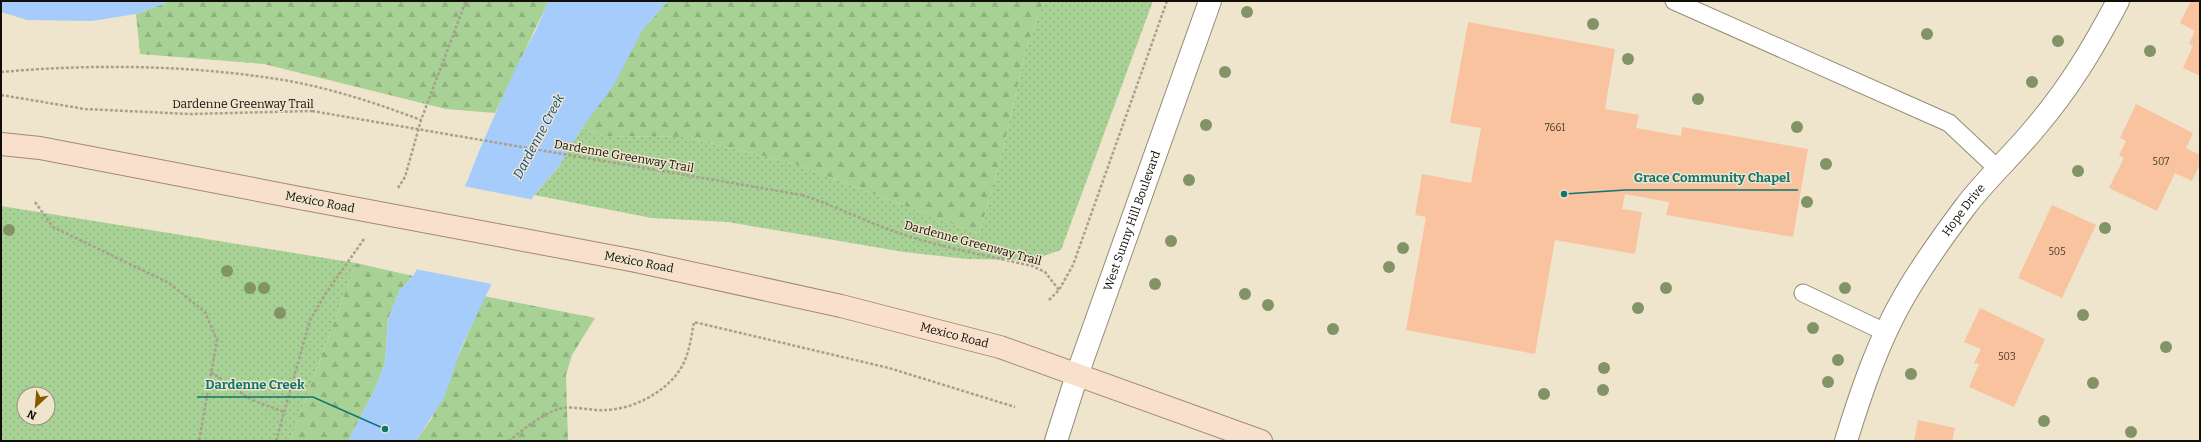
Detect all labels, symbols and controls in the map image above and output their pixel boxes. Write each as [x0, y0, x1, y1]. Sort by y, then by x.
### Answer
water label: Dardenne Creek [510, 91, 567, 181]
street label: Dardenne Greenway Trail [172, 97, 314, 111]
house number: 7661 [1545, 122, 1565, 134]
street label: Dardenne Greenway Trail [553, 137, 695, 175]
street label: West Sunny Hill Boulevard [1101, 149, 1163, 293]
house number: 507 [2153, 156, 2169, 168]
callout: Grace Community Chapel [1625, 165, 1798, 190]
text: Grace Community Chapel [1634, 170, 1790, 185]
street label: Hope Drive [1939, 181, 1988, 239]
street label: Mexico Road [284, 188, 356, 216]
street label: Dardenne Greenway Trail [903, 218, 1044, 268]
house number: 505 [2048, 246, 2066, 258]
street label: Mexico Road [603, 248, 675, 276]
street label: Mexico Road [919, 320, 990, 351]
house number: 503 [1998, 351, 2016, 363]
callout: Dardenne Creek [197, 372, 313, 397]
text: Dardenne Creek [205, 377, 305, 392]
north arrow [16, 386, 56, 426]
text: N [25, 407, 39, 422]

